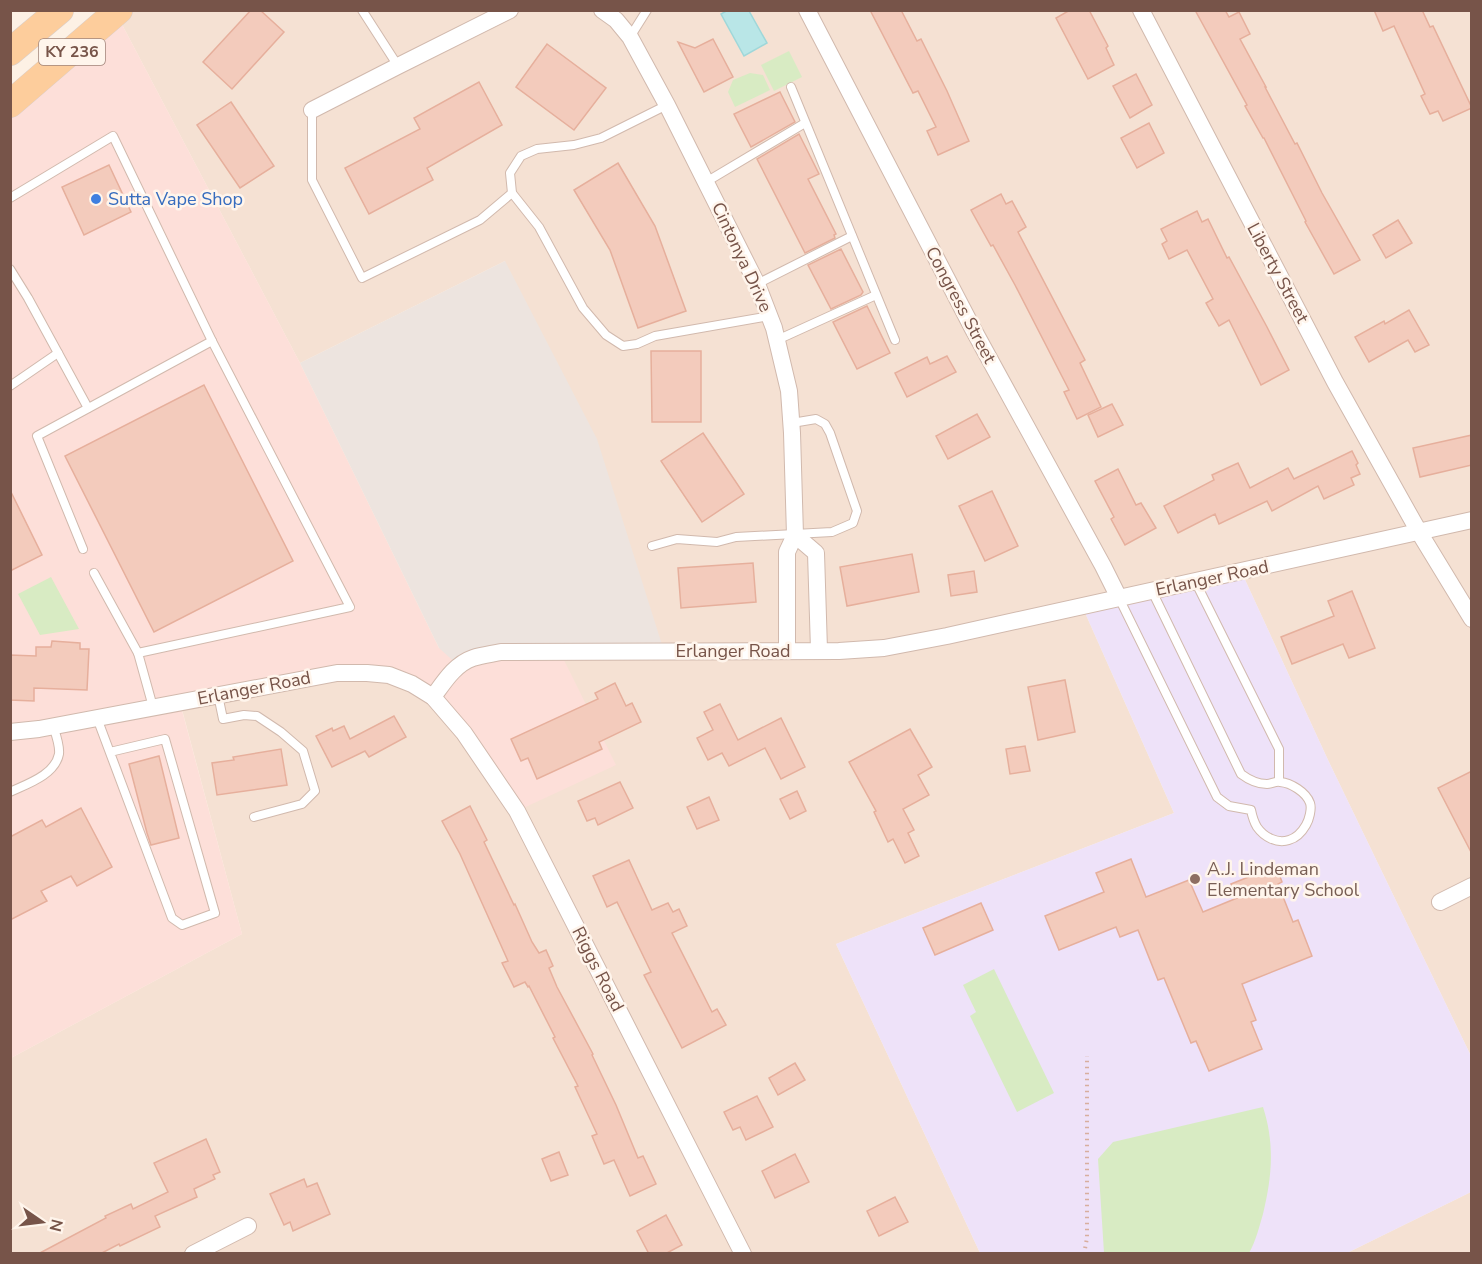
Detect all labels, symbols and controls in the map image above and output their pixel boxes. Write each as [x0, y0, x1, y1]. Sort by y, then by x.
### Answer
road number: KY 236 [39, 39, 105, 65]
place label: Sutta Vape Shop [108, 187, 243, 211]
marker: Sutta Vape Shop [89, 192, 103, 206]
street label: Cintonya Drive [706, 198, 778, 316]
street label: Liberty Street [1242, 219, 1315, 328]
street label: Congress Street [920, 242, 1002, 368]
street label: Erlanger Road [1153, 554, 1271, 602]
street label: Erlanger Road [675, 639, 791, 663]
street label: Erlanger Road [195, 665, 313, 711]
place label: A.J. Lindeman Elementary School [1207, 857, 1360, 902]
marker: A.J. Lindeman Elementary School [1188, 872, 1202, 886]
street label: Riggs Road [566, 922, 630, 1016]
north arrow [12, 1192, 72, 1252]
text: N [43, 1217, 68, 1234]

